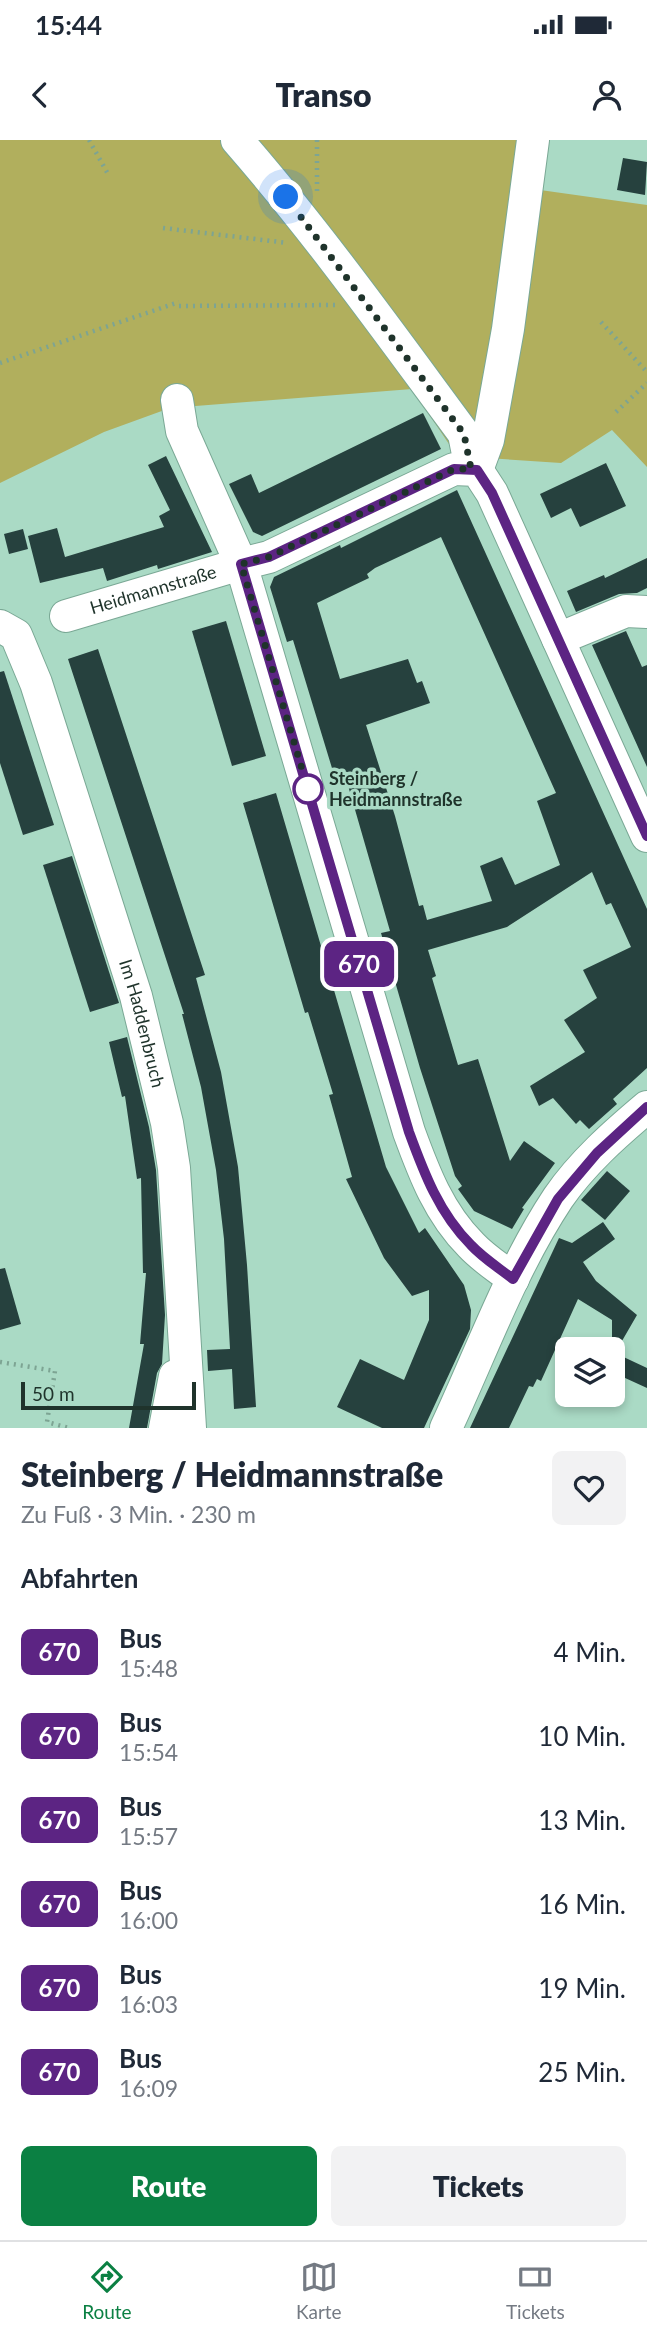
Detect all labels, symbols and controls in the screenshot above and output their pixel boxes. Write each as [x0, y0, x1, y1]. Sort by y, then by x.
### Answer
text: 15:44 [35, 9, 102, 41]
text: Transo [275, 75, 372, 114]
icon: back [21, 76, 59, 114]
icon: person [588, 76, 626, 114]
your location [268, 179, 303, 214]
street label: Heidmannstraße [87, 560, 219, 618]
place label: Steinberg / Heidmannstraße [329, 767, 463, 810]
marker: Steinberg / Heidmannstraße [293, 774, 323, 804]
line badge: 670 [319, 941, 399, 987]
text: 670 [338, 949, 380, 978]
street label: Im Haddenbruch [115, 956, 170, 1090]
map controls [555, 1337, 625, 1407]
button: layers [555, 1337, 625, 1407]
scale bar [21, 1379, 196, 1411]
text: 50 m [32, 1382, 75, 1405]
button: heart [552, 1451, 626, 1525]
text: Steinberg / Heidmannstraße [21, 1454, 443, 1494]
text: Zu Fuß · 3 Min. · 230 m [21, 1500, 256, 1528]
text: Abfahrten [21, 1562, 139, 1594]
text: Bus [119, 1622, 162, 1654]
text: 4 Min. [553, 1636, 626, 1668]
text: 670 [39, 1637, 80, 1666]
text: 15:48 [119, 1654, 178, 1682]
text: Bus [119, 1706, 162, 1738]
text: 10 Min. [538, 1720, 626, 1752]
text: 670 [39, 1721, 80, 1750]
text: 15:54 [119, 1738, 178, 1766]
text: Bus [119, 1790, 162, 1822]
text: 13 Min. [538, 1804, 626, 1836]
text: 670 [39, 1805, 80, 1834]
text: 15:57 [119, 1822, 178, 1850]
text: Bus [119, 1874, 162, 1906]
text: 16 Min. [538, 1888, 626, 1920]
text: 670 [39, 1889, 80, 1918]
text: 16:00 [119, 1906, 178, 1934]
text: Bus [119, 1958, 162, 1990]
text: 19 Min. [538, 1972, 626, 2004]
text: 670 [39, 1973, 80, 2002]
text: 16:03 [119, 1990, 178, 2018]
text: Bus [119, 2042, 162, 2074]
text: 25 Min. [538, 2056, 626, 2088]
text: 670 [39, 2057, 80, 2086]
text: 16:09 [119, 2074, 178, 2102]
button: Route [21, 2146, 317, 2226]
button: Tickets [331, 2146, 626, 2226]
tab: Route [82, 2258, 132, 2323]
tab: Karte [296, 2258, 342, 2323]
tab: Tickets [506, 2258, 565, 2323]

